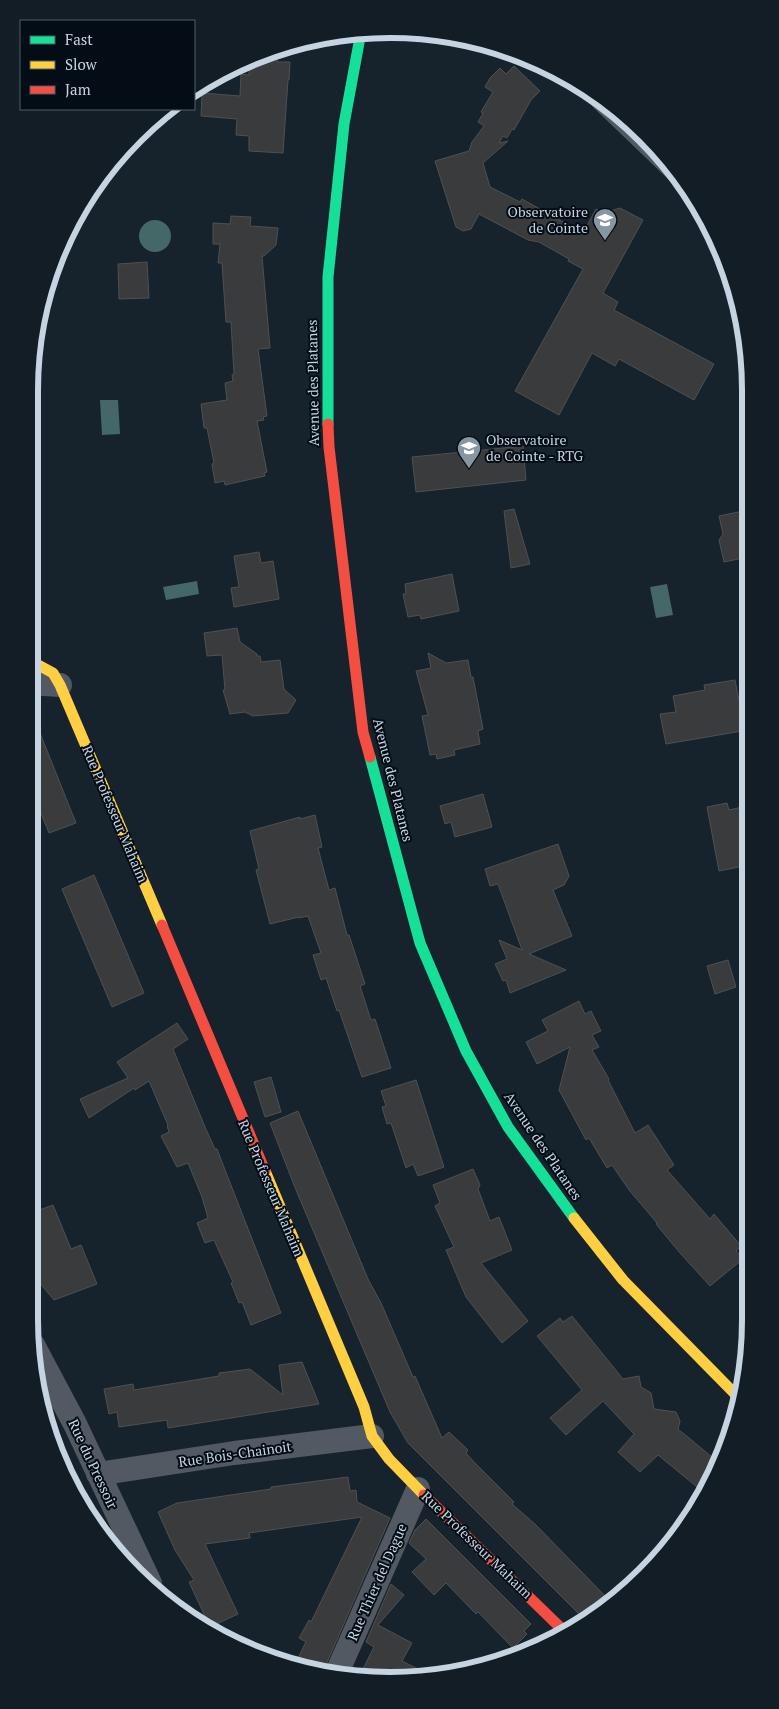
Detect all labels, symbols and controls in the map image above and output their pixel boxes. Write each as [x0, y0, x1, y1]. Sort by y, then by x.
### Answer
legend [20, 20, 195, 110]
text: Fast [65, 29, 93, 49]
text: Slow [65, 54, 98, 74]
text: Jam [65, 79, 91, 99]
place label: Observatoire de Cointe [508, 202, 588, 237]
school or university icon: Observatoire de Cointe [592, 207, 618, 241]
street label: Avenue des Platanes [302, 319, 323, 447]
place label: Observatoire de Cointe - RTG [486, 430, 584, 465]
school or university icon: Observatoire de Cointe - RTG [456, 435, 482, 469]
street label: Avenue des Platanes [369, 716, 418, 844]
street label: Rue Professeur Mahaim [78, 742, 153, 885]
street label: Avenue des Platanes [500, 1088, 587, 1204]
street label: Rue Professeur Mahaim [234, 1116, 309, 1259]
street label: Rue du Pressoir [64, 1416, 123, 1512]
street label: Rue Bois-Chainoit [177, 1436, 293, 1471]
street label: Rue Professeur Mahaim [418, 1487, 537, 1603]
street label: Rue Thier del Dague [342, 1520, 411, 1643]

